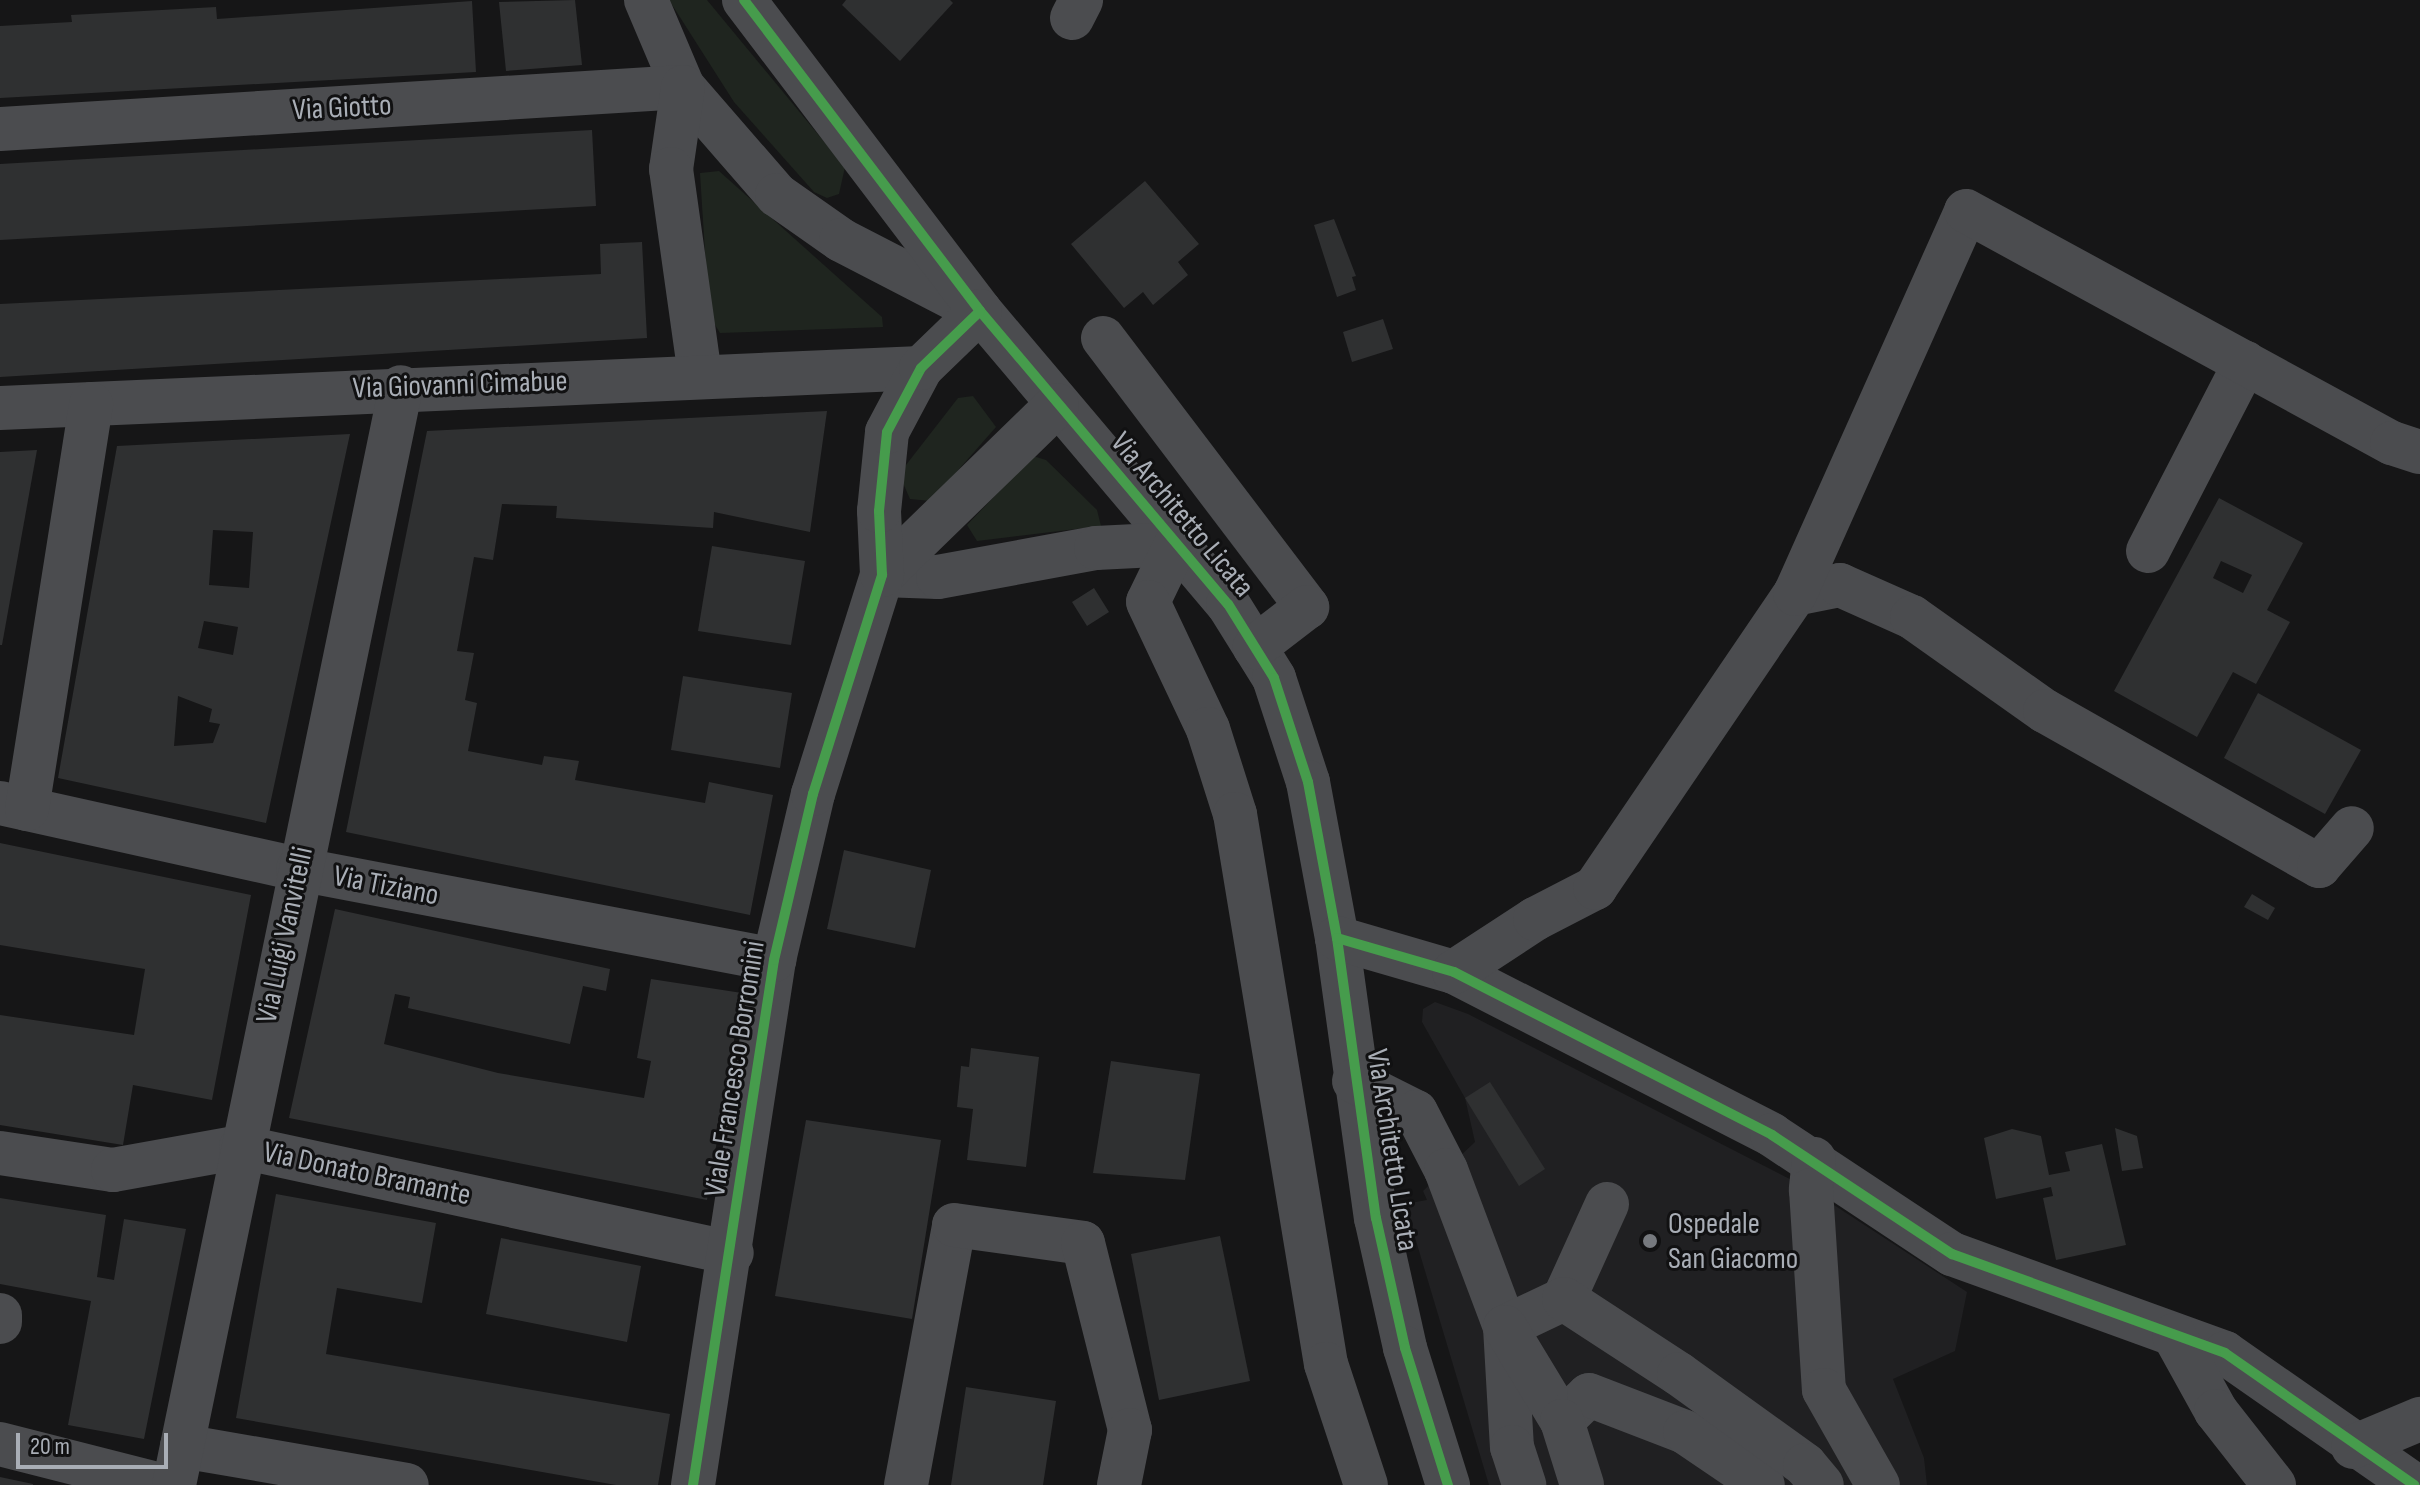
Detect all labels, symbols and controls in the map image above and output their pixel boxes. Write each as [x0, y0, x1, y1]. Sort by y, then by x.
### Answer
street label: Via Giotto [292, 87, 392, 129]
street label: Via Giovanni Cimabue [352, 363, 568, 407]
street label: Via Architetto Licata [1103, 425, 1261, 605]
street label: Via Luigi Vanvitelli [249, 844, 321, 1026]
street label: Via Tiziano [330, 858, 442, 914]
street label: Viale Francesco Borromini [697, 938, 773, 1200]
street label: Via Architetto Licata [1358, 1046, 1426, 1254]
street label: Via Donato Bramante [260, 1134, 474, 1214]
place label: Ospedale San Giacomo [1668, 1206, 1798, 1276]
marker: Ospedale San Giacomo [1639, 1230, 1661, 1252]
scale bar [20, 1417, 172, 1467]
text: 20 m [30, 1432, 70, 1461]

